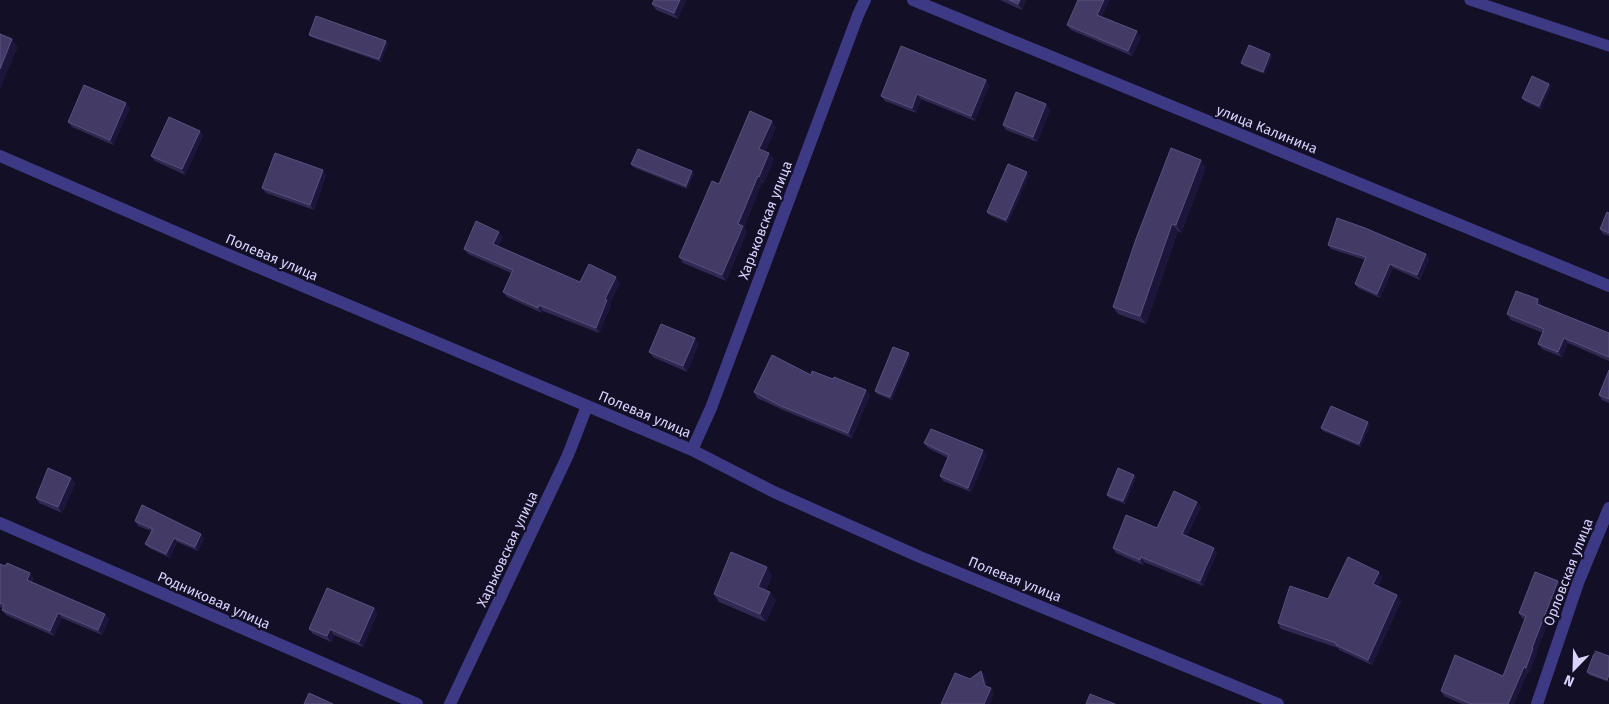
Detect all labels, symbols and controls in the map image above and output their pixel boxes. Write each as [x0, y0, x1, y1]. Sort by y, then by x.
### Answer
street label: улица Калинина [1214, 101, 1320, 157]
street label: Харьковская улица [735, 159, 796, 282]
street label: Полевая улица [223, 230, 321, 285]
street label: Полевая улица [596, 387, 694, 442]
street label: Харьковская улица [473, 489, 542, 610]
street label: Орловская улица [1540, 516, 1597, 628]
street label: Полевая улица [966, 553, 1064, 606]
street label: Родниковая улица [155, 568, 273, 633]
north arrow [1549, 644, 1599, 694]
text: N [1562, 671, 1577, 690]

